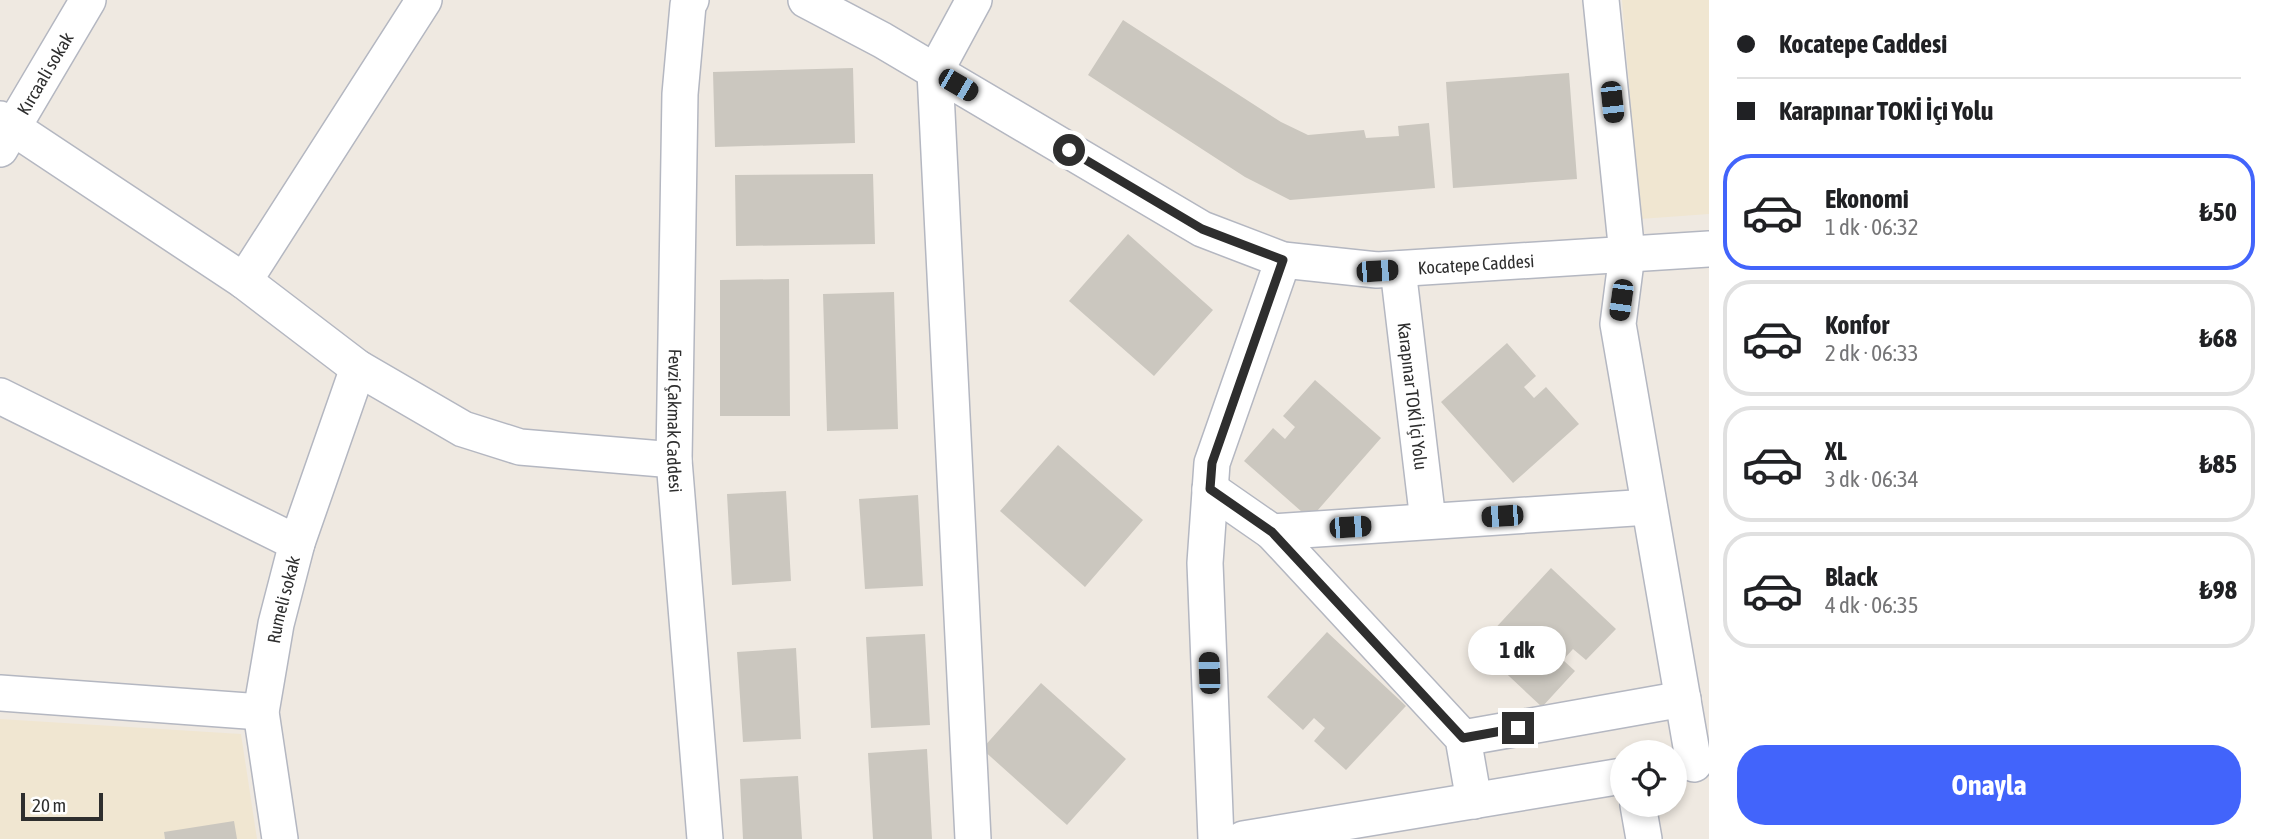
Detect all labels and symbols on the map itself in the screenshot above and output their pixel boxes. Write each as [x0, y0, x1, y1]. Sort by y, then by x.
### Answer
street label: Kırcaali sokak [12, 28, 77, 118]
car [935, 65, 982, 105]
car [1600, 80, 1625, 124]
route start [1053, 134, 1085, 166]
street label: Kocatepe Caddesi [1417, 250, 1535, 278]
car [1356, 259, 1399, 283]
car [1608, 278, 1635, 322]
street label: Karapınar TOKİ İçi Yolu [1394, 321, 1432, 471]
street label: Fevzi Çakmak Caddesi [663, 349, 687, 493]
car [1481, 504, 1524, 528]
car [1329, 515, 1372, 539]
street label: Rumeli sokak [262, 554, 304, 645]
callout: 1 dk [1469, 626, 1567, 676]
car [1198, 652, 1221, 694]
route end [1502, 712, 1534, 744]
scale bar [21, 790, 103, 822]

